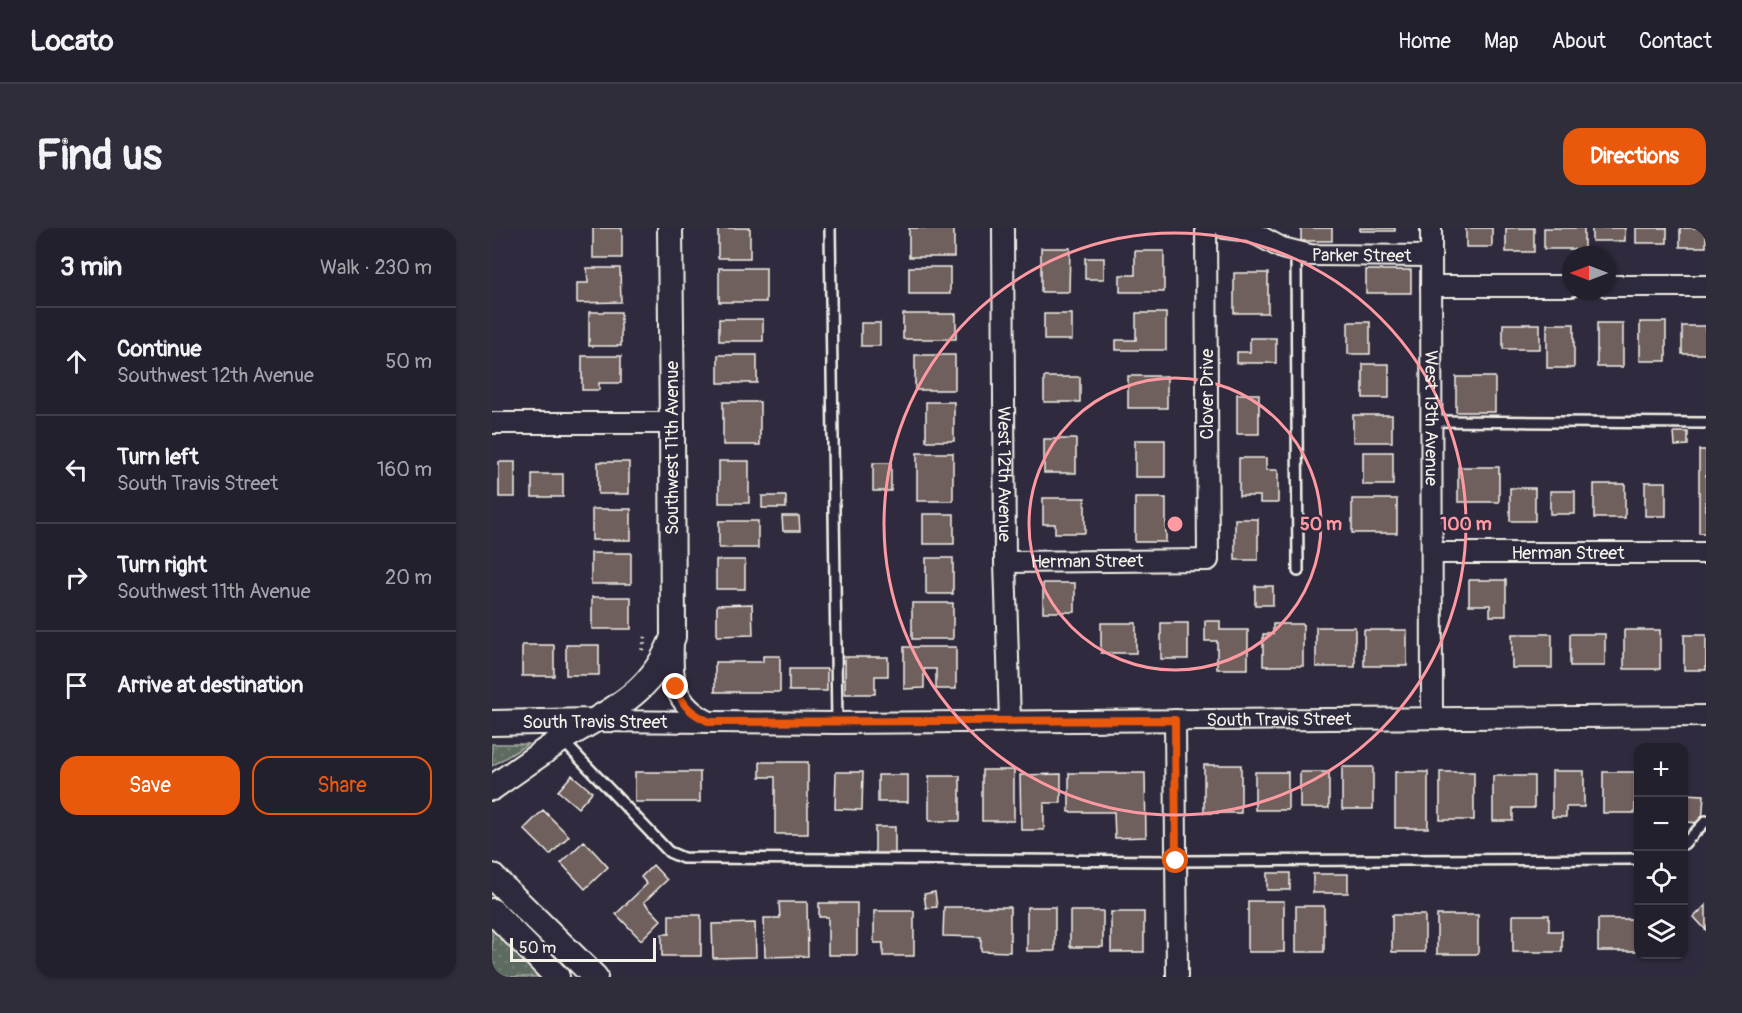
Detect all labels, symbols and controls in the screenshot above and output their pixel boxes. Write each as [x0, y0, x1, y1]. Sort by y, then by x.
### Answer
text: Locato [30, 24, 114, 59]
text: Home [1398, 28, 1451, 55]
text: Map [1484, 28, 1519, 55]
text: About [1552, 28, 1606, 55]
text: Contact [1639, 28, 1712, 55]
button: Directions [1563, 128, 1706, 185]
text: Find us [36, 130, 162, 182]
street label: Parker Street [1312, 244, 1412, 268]
north arrow [1562, 246, 1616, 300]
text: 3 min [60, 251, 122, 283]
text: Walk · 230 m [320, 255, 432, 280]
text: Continue [117, 335, 201, 363]
icon: ahead [60, 345, 93, 378]
street label: Clover Drive [1196, 348, 1219, 439]
text: 50 m [385, 349, 432, 374]
street label: West 13th Avenue [1419, 350, 1443, 486]
street label: Southwest 11th Avenue [661, 361, 684, 535]
text: Southwest 12th Avenue [117, 363, 314, 388]
street label: West 12th Avenue [992, 406, 1016, 542]
text: Turn left [117, 443, 199, 471]
icon: left [60, 453, 93, 486]
text: 160 m [377, 457, 432, 482]
text: South Travis Street [117, 471, 278, 496]
text: 50 m [1300, 513, 1342, 536]
text: 100 m [1440, 513, 1492, 536]
centre of rings [1165, 514, 1185, 534]
street label: Herman Street [1512, 542, 1625, 565]
street label: Herman Street [1030, 550, 1144, 574]
text: Turn right [117, 551, 207, 579]
icon: right [60, 561, 93, 594]
text: 20 m [385, 565, 432, 590]
text: Southwest 11th Avenue [117, 579, 311, 604]
icon: arrive [60, 669, 93, 702]
text: Arrive at destination [117, 671, 303, 699]
route end [662, 673, 688, 699]
street label: South Travis Street [1206, 708, 1352, 732]
street label: South Travis Street [522, 711, 668, 734]
map controls [1634, 743, 1688, 959]
button: + [1634, 743, 1688, 797]
button: Save [60, 756, 240, 815]
button: Share [252, 756, 432, 815]
button: − [1634, 797, 1688, 851]
route start [1162, 847, 1188, 873]
button: locate [1634, 851, 1688, 905]
button: layers [1634, 905, 1688, 959]
scale bar [510, 935, 656, 962]
text: 50 m [519, 938, 556, 958]

